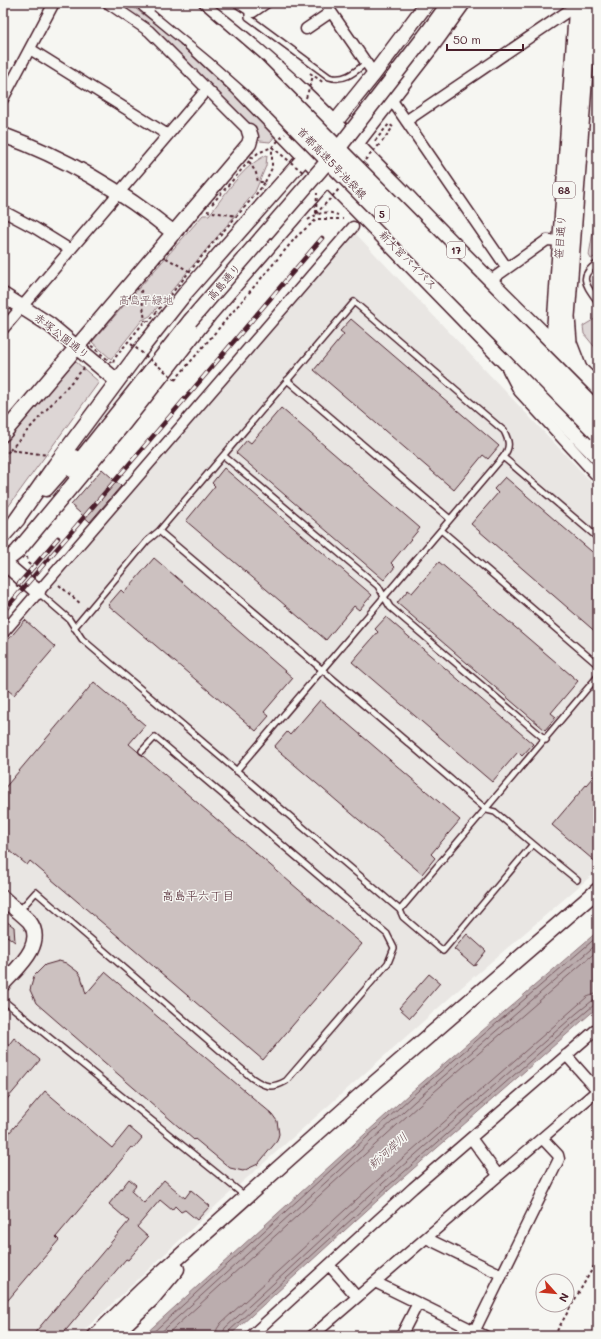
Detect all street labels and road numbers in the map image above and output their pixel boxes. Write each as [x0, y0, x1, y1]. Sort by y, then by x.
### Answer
street label: 首都高速5号池袋線 [294, 123, 371, 202]
road number: 68 [553, 182, 575, 198]
road number: 5 [375, 206, 389, 222]
street label: 笹目通り [550, 214, 569, 259]
street label: 新大宮バイパス [376, 227, 440, 292]
road number: 17 [447, 242, 465, 258]
street label: 高島通り [204, 260, 244, 303]
street label: 赤塚公園通り [32, 309, 93, 362]

